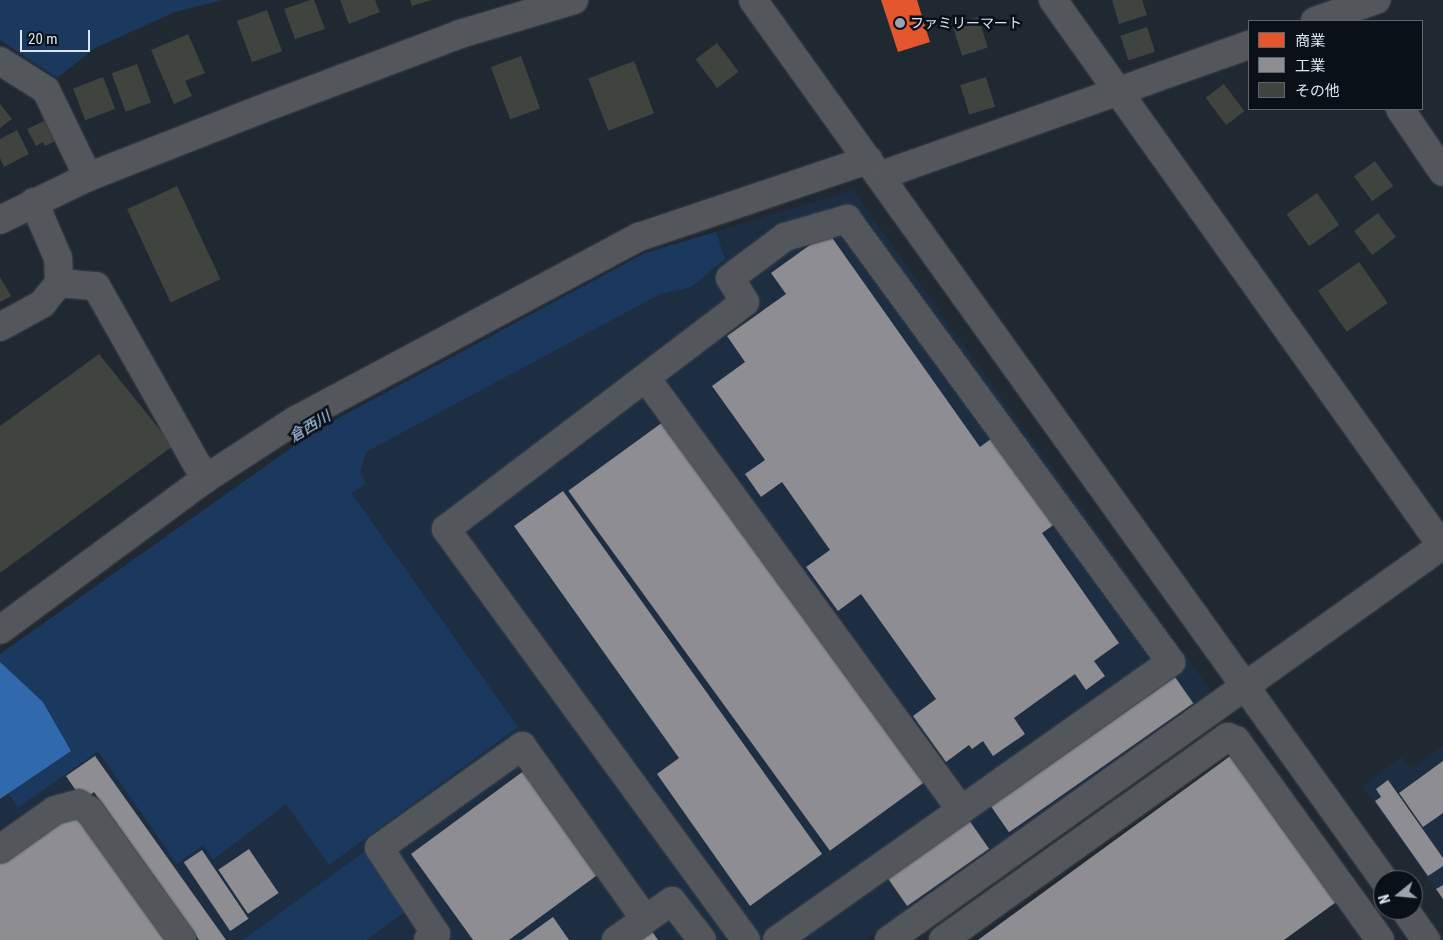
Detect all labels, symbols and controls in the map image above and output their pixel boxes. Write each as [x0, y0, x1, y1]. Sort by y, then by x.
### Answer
place label: ファミリーマート [910, 15, 1022, 31]
marker: ファミリーマート [894, 17, 906, 29]
scale bar [22, 20, 92, 52]
legend [1248, 20, 1423, 110]
text: 20 m [28, 30, 58, 48]
text: 商業 [1295, 32, 1325, 50]
text: 工業 [1295, 57, 1325, 75]
text: その他 [1295, 82, 1340, 100]
water label: 倉西川 [286, 408, 334, 446]
north arrow [1373, 870, 1423, 920]
text: N [1376, 893, 1394, 906]

